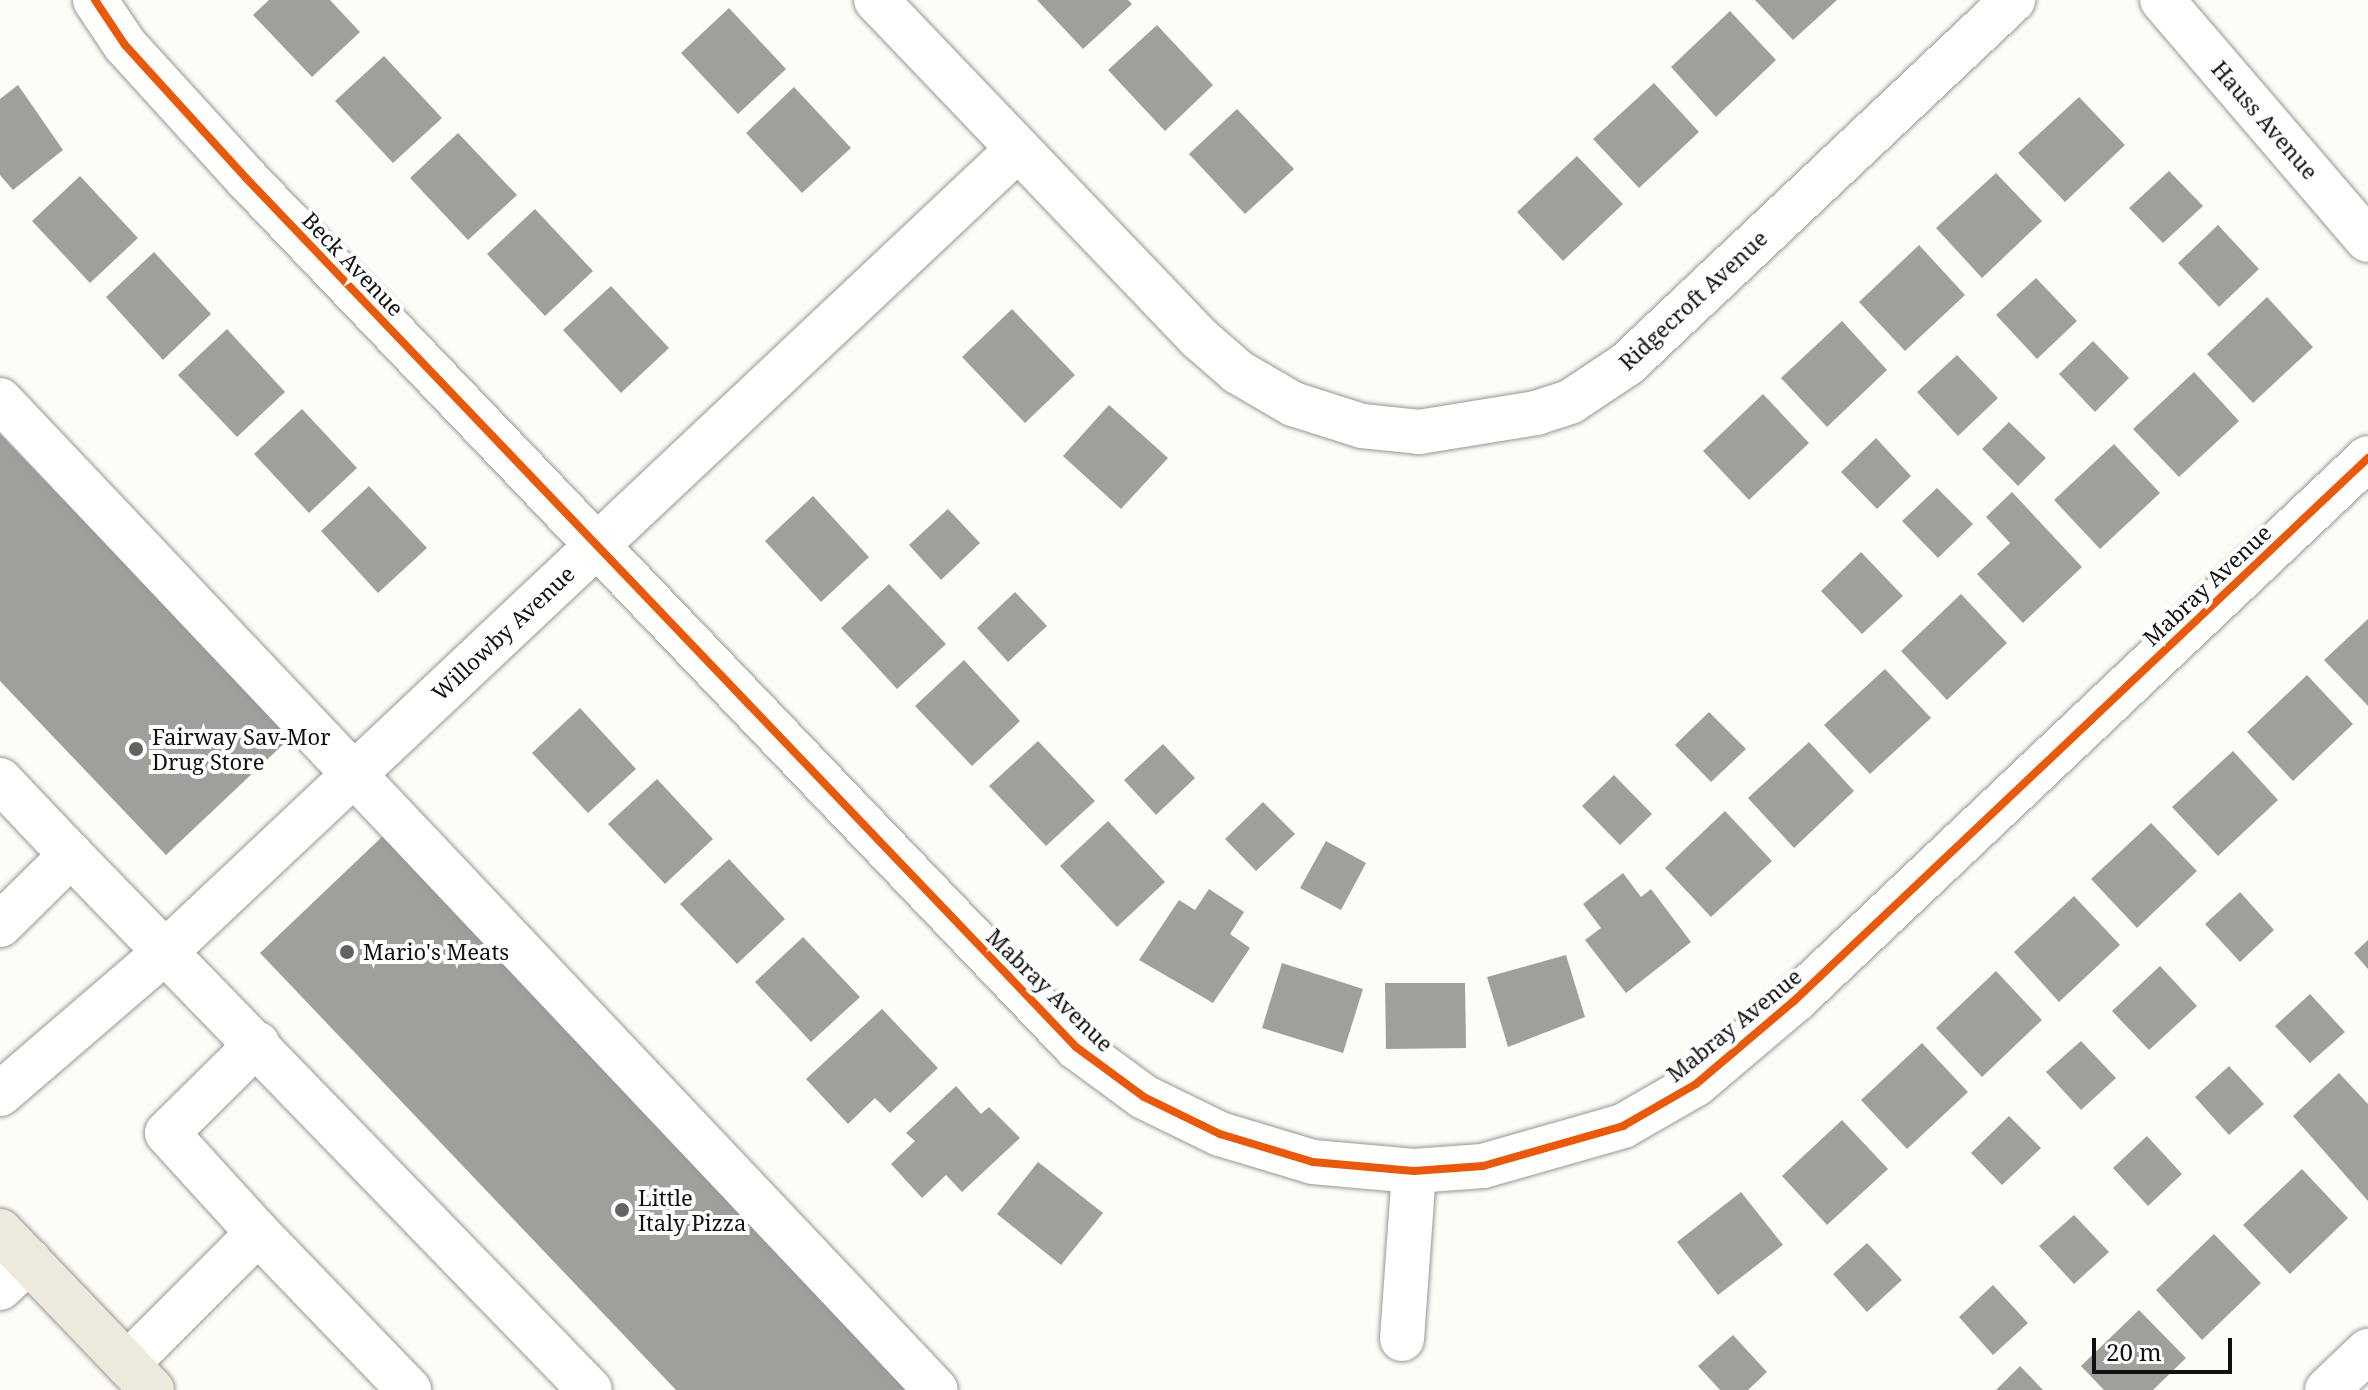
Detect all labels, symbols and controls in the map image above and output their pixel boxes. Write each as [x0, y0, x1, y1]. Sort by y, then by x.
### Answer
street label: Hauss Avenue [2206, 55, 2324, 185]
street label: Beck Avenue [297, 207, 409, 321]
street label: Ridgecroft Avenue [1614, 225, 1772, 375]
street label: Mabray Avenue [2138, 519, 2276, 651]
street label: Willowby Avenue [426, 560, 580, 706]
place label: Fairway Sav-Mor Drug Store [152, 723, 331, 774]
marker: Fairway Sav-Mor Drug Store [127, 740, 145, 758]
street label: Mabray Avenue [981, 923, 1119, 1057]
place label: Mario's Meats [363, 939, 509, 965]
marker: Mario's Meats [338, 943, 356, 961]
street label: Mabray Avenue [1662, 963, 1806, 1087]
place label: Little Italy Pizza [638, 1184, 746, 1236]
marker: Little Italy Pizza [613, 1201, 631, 1219]
scale bar [2096, 1322, 2236, 1372]
text: 20 m [2106, 1335, 2162, 1368]

